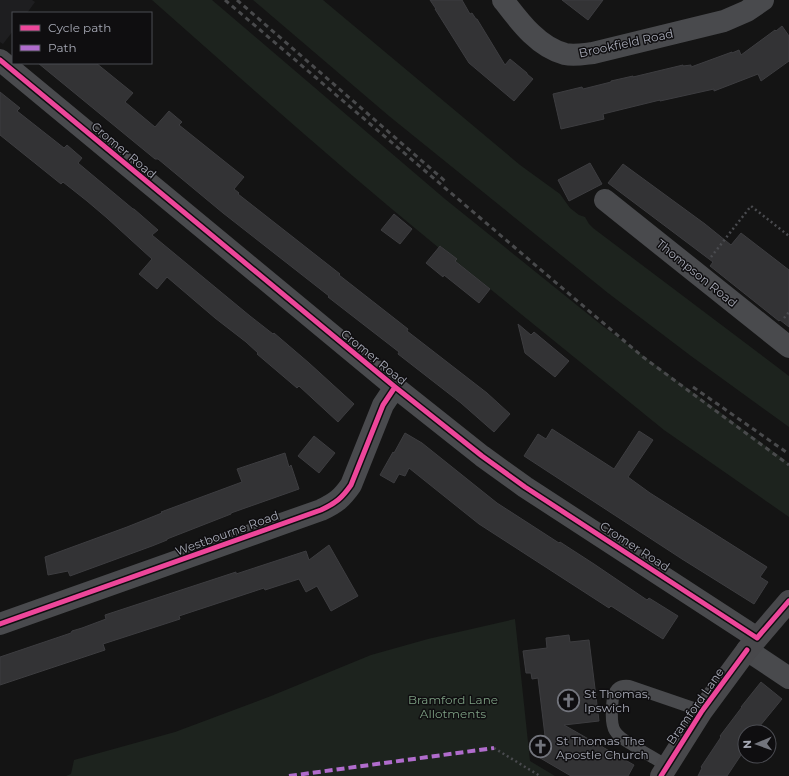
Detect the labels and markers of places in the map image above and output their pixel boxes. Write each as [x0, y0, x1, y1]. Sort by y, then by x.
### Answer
place label: St Thomas, Ipswich [584, 686, 650, 715]
church icon: St Thomas, Ipswich [555, 687, 581, 713]
place label: St Thomas The Apostle Church [556, 733, 649, 762]
church icon: St Thomas The Apostle Church [527, 734, 553, 760]

